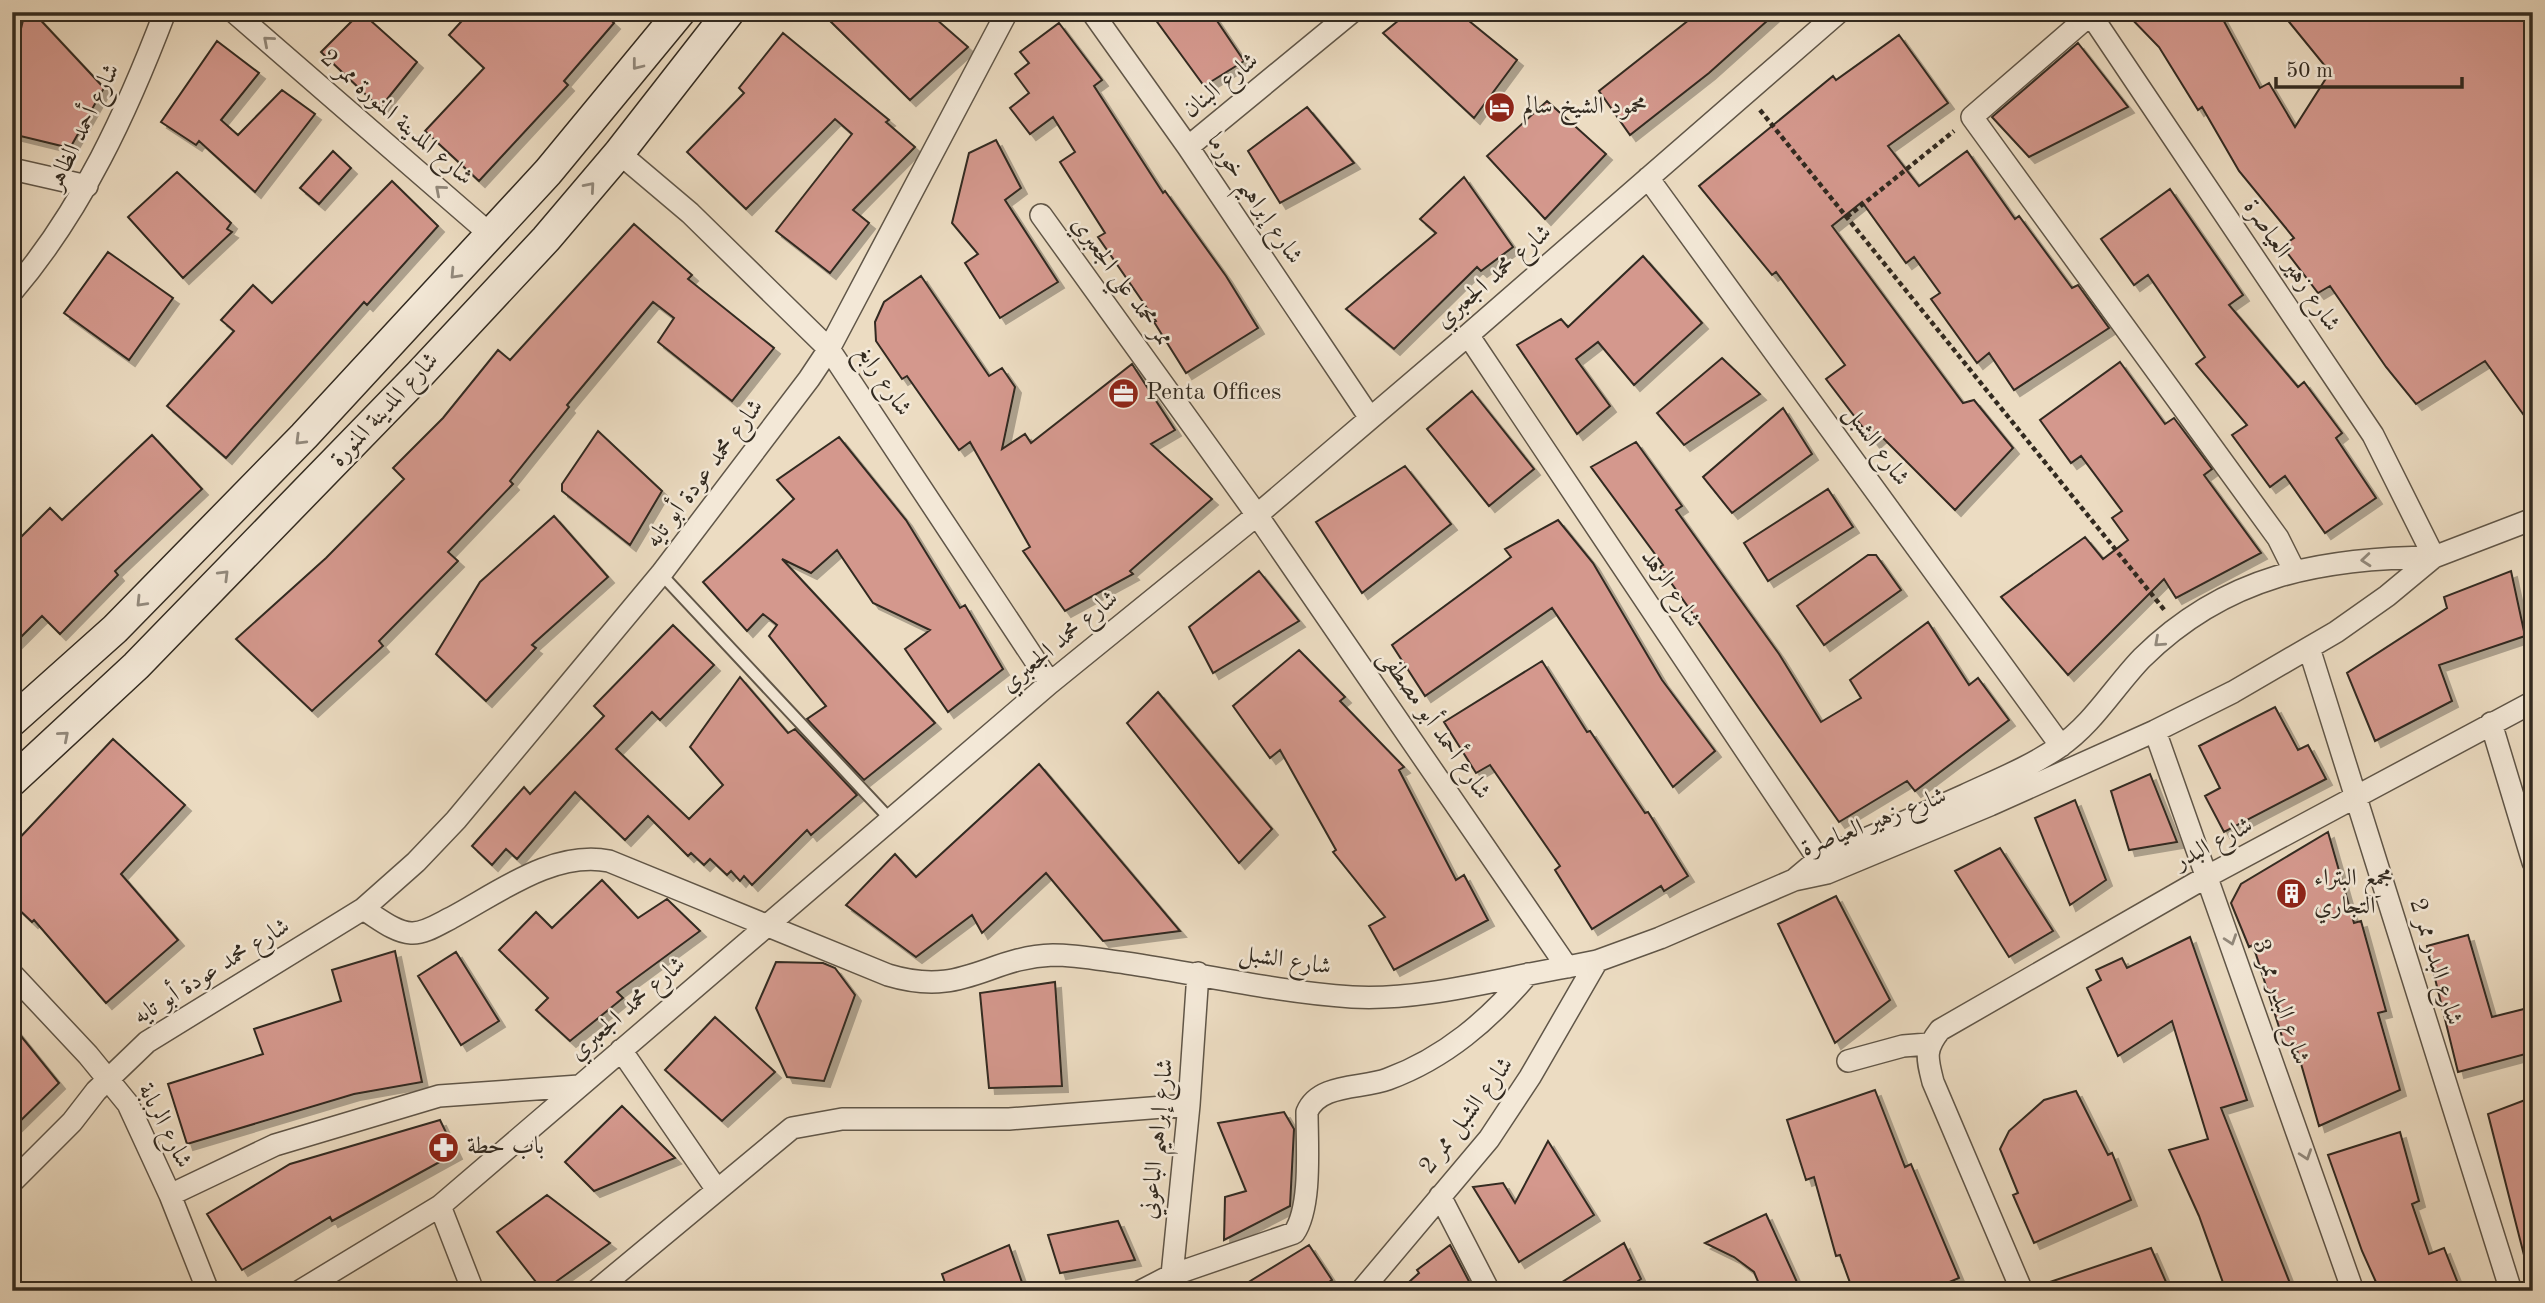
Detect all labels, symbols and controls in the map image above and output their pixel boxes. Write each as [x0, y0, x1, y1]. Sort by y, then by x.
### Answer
one-way arrow [263, 37, 276, 49]
street label: شارع المدينة المنورة ممر 2 [311, 46, 477, 195]
scale bar [2276, 46, 2461, 90]
street label: شارع البنان [1179, 49, 1267, 128]
street label: شارع أحمد الظاهر [36, 57, 130, 199]
one-way arrow [633, 57, 645, 70]
text: 50 m [2286, 61, 2333, 82]
hotel icon: محمود الشيخ سالم [1483, 90, 1517, 124]
place label: محمود الشيخ سالم [1523, 94, 1647, 126]
street label: شارع إبراهيم خورما [1193, 129, 1306, 274]
one-way arrow [582, 182, 594, 195]
one-way arrow [435, 186, 448, 198]
street label: شارع زهير العياصرة [2233, 196, 2344, 340]
street label: ممر محمد علي الجعبري [1059, 213, 1176, 357]
street label: شارع محمد الجعبري [1432, 221, 1560, 338]
one-way arrow [451, 266, 464, 279]
street label: شارع رابغ [844, 341, 915, 425]
street label: شارع المدينة المنورة [326, 348, 448, 476]
office icon: Penta Offices [1106, 376, 1140, 410]
place label: Penta Offices [1146, 381, 1281, 405]
street label: شارع محمد عودة أبو تايه [636, 391, 773, 556]
street label: شارع الشبل [1834, 401, 1913, 494]
one-way arrow [296, 432, 309, 445]
street label: شارع الزهد [1630, 545, 1705, 636]
one-way arrow [2360, 552, 2371, 567]
one-way arrow [216, 570, 229, 583]
street label: شارع محمد الجعبري [997, 586, 1127, 702]
one-way arrow [136, 594, 149, 607]
one-way arrow [2154, 634, 2167, 647]
street label: شارع أحمد أبو مصطفى [1369, 642, 1500, 808]
one-way arrow [55, 732, 68, 744]
street label: شارع زهير العياصرة [1798, 784, 1952, 867]
street label: شارع البدر [2169, 814, 2260, 881]
place label: مجمع البتراء التجاري [2314, 867, 2393, 924]
building icon: مجمع البتراء التجاري [2274, 876, 2308, 910]
street label: شارع البدر ممر 2 [2399, 896, 2466, 1030]
street label: شارع محمد عودة أبو تايه [126, 908, 297, 1035]
one-way arrow [2223, 934, 2237, 946]
street label: شارع البدر ممر 3 [2242, 936, 2313, 1070]
street label: شارع الشبل [1236, 942, 1333, 986]
street label: شارع محمد الجعبري [566, 953, 694, 1070]
street label: شارع الشبل ممر 2 [1416, 1053, 1523, 1182]
street label: شارع إبراهيم الباعوني [1138, 1058, 1188, 1222]
street label: شارع الربابة [127, 1079, 196, 1175]
pharmacy icon: باب حطة [427, 1130, 461, 1164]
place label: باب حطة [467, 1135, 544, 1160]
one-way arrow [2298, 1148, 2312, 1161]

